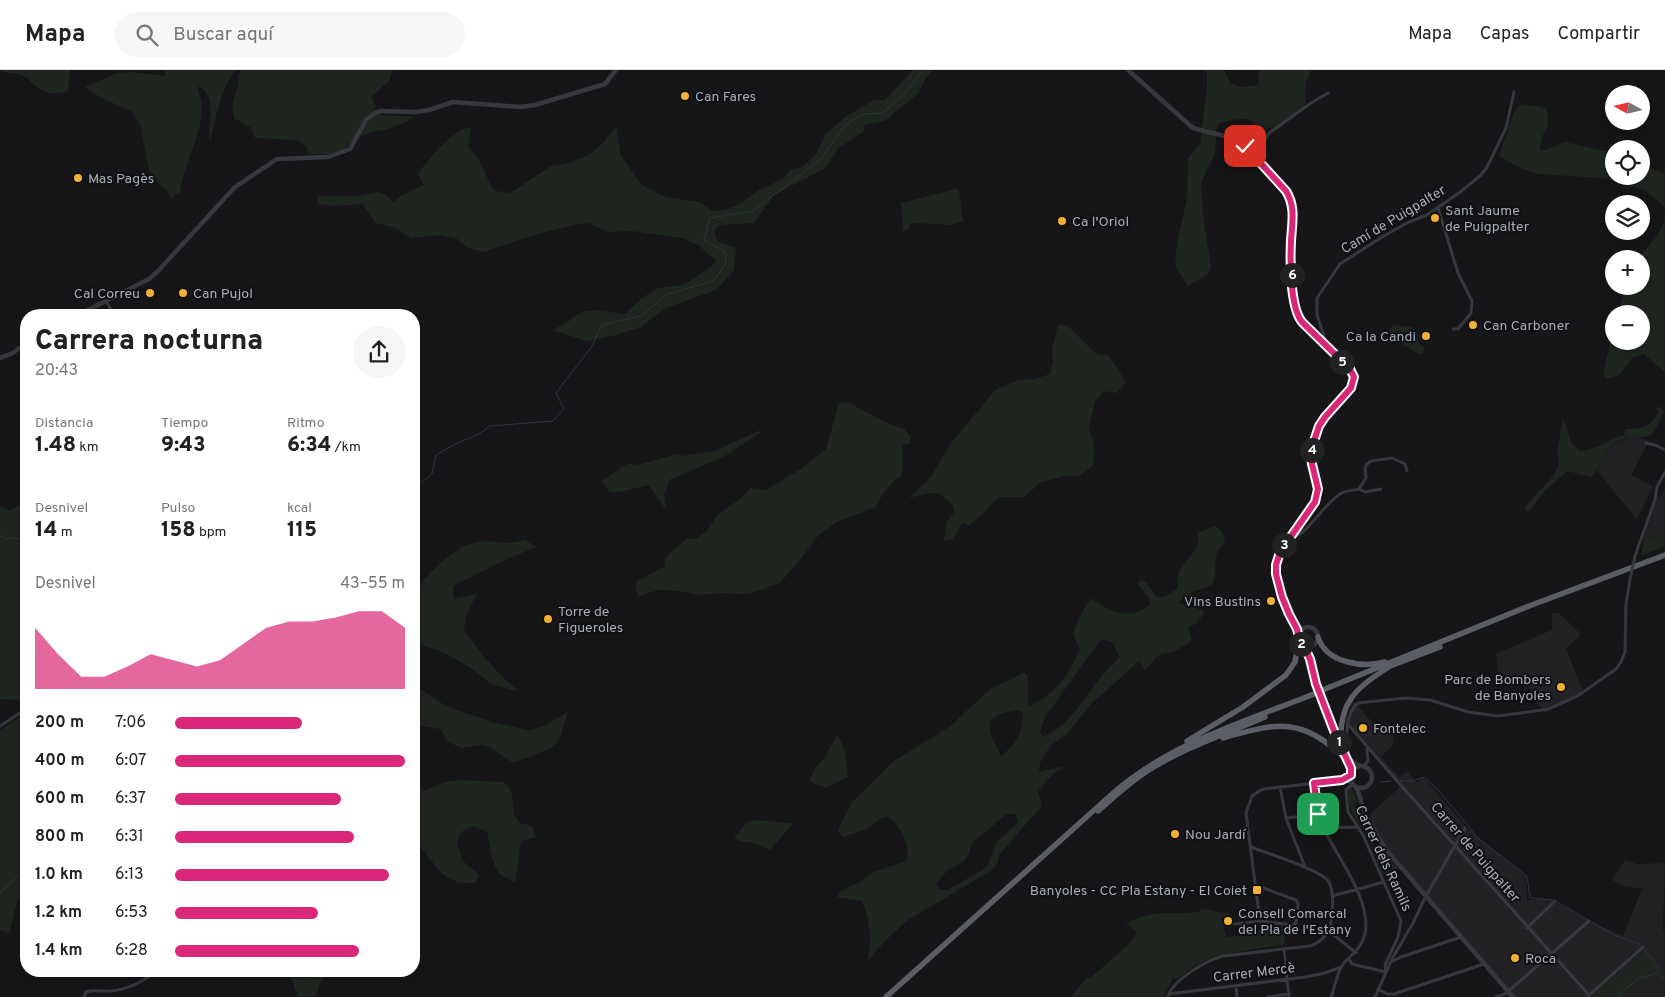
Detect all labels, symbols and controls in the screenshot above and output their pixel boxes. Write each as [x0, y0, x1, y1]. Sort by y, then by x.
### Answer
search box [115, 12, 465, 57]
text: Mapa [25, 20, 85, 50]
icon: search [133, 21, 161, 49]
text: Buscar aquí [173, 23, 273, 47]
text: Mapa [1408, 23, 1452, 46]
text: Capas [1480, 23, 1529, 46]
text: Compartir [1557, 23, 1640, 46]
north arrow [1605, 85, 1650, 130]
map controls [1605, 85, 1650, 350]
place label: Can Fares [695, 89, 756, 106]
marker: Can Fares [679, 90, 691, 102]
pin [1224, 125, 1266, 167]
icon: check [1231, 132, 1259, 160]
button: locate [1605, 140, 1650, 185]
place label: Mas Pagès [88, 171, 154, 188]
marker: Mas Pagès [72, 172, 84, 184]
street label: Camí de Puigpalter [1338, 182, 1450, 258]
button: layers [1605, 195, 1650, 240]
place label: Sant Jaume de Puigpalter [1445, 203, 1530, 236]
marker: Sant Jaume de Puigpalter [1429, 212, 1441, 224]
place label: Ca l'Oriol [1072, 214, 1129, 231]
marker: Ca l'Oriol [1056, 215, 1068, 227]
button: + [1605, 250, 1650, 295]
pin: 6 [1280, 262, 1304, 288]
text: 6 [1288, 267, 1297, 284]
place label: Cal Correu [74, 286, 140, 303]
place label: Can Pujol [193, 286, 253, 303]
marker: Cal Correu [144, 287, 156, 299]
marker: Can Pujol [177, 287, 189, 299]
button: − [1605, 305, 1650, 350]
place label: Can Carboner [1483, 318, 1570, 335]
marker: Can Carboner [1467, 319, 1479, 331]
text: Carrera nocturna [35, 324, 263, 360]
button: share [353, 326, 405, 378]
place label: Ca la Candi [1346, 329, 1416, 346]
marker: Ca la Candi [1420, 330, 1432, 342]
pin: 5 [1330, 350, 1354, 374]
text: 5 [1338, 354, 1347, 371]
text: 20:43 [35, 361, 78, 381]
text: Distancia [35, 415, 93, 432]
text: Tiempo [161, 415, 208, 432]
text: Ritmo [287, 415, 324, 432]
text: 1.48 [35, 432, 76, 459]
text: 9:43 [161, 432, 205, 459]
text: 6:34 [287, 432, 331, 459]
pin: 4 [1300, 438, 1324, 462]
text: km [76, 439, 99, 456]
text: /km [331, 439, 361, 456]
text: 4 [1308, 442, 1317, 459]
text: Desnivel [35, 500, 88, 517]
text: Pulso [161, 500, 195, 517]
text: kcal [287, 500, 312, 517]
text: 14 [35, 517, 57, 544]
text: 158 [161, 517, 196, 544]
text: 115 [287, 517, 317, 544]
text: m [57, 524, 73, 541]
text: bpm [196, 524, 226, 541]
pin: 3 [1272, 532, 1296, 558]
text: 3 [1280, 537, 1289, 554]
text: Desnivel [35, 574, 96, 594]
text: 43–55 m [340, 574, 405, 594]
place label: Vins Bustins [1184, 594, 1261, 611]
marker: Vins Bustins [1265, 595, 1277, 607]
place label: Torre de Figueroles [558, 604, 623, 637]
marker: Torre de Figueroles [542, 613, 554, 625]
pin: 2 [1288, 632, 1314, 656]
text: 2 [1297, 636, 1306, 653]
place label: Parc de Bombers de Banyoles [1444, 672, 1551, 705]
marker: Parc de Bombers de Banyoles [1555, 681, 1567, 693]
text: 200 m [35, 713, 84, 733]
text: 7:06 [115, 713, 146, 733]
place label: Fontelec [1373, 721, 1426, 738]
marker: Fontelec [1357, 722, 1369, 734]
pin: 1 [1326, 730, 1352, 754]
text: 1 [1337, 734, 1342, 751]
text: 400 m [35, 751, 84, 771]
text: 6:07 [115, 751, 146, 771]
text: 600 m [35, 789, 84, 809]
text: 6:37 [115, 789, 146, 809]
pin [1297, 793, 1339, 835]
street label: Carrer de Puigpalter [1427, 799, 1524, 907]
icon: arrive [1304, 800, 1332, 828]
street label: Carrer dels Ramils [1351, 803, 1415, 914]
text: 800 m [35, 827, 84, 847]
text: 6:31 [115, 827, 144, 847]
place label: Nou Jardí [1185, 827, 1247, 844]
marker: Nou Jardí [1169, 828, 1181, 840]
text: 1.0 km [35, 865, 83, 885]
text: 6:13 [115, 865, 144, 885]
place label: Banyoles - CC Pla Estany - El Coiet [1030, 883, 1247, 900]
marker: Banyoles - CC Pla Estany - El Coiet [1251, 884, 1263, 896]
text: 1.2 km [35, 903, 82, 923]
text: 6:53 [115, 903, 148, 923]
place label: Consell Comarcal del Pla de l'Estany [1238, 906, 1351, 939]
marker: Consell Comarcal del Pla de l'Estany [1222, 915, 1234, 927]
text: 1.4 km [35, 941, 83, 961]
text: 6:28 [115, 941, 148, 961]
place label: Roca [1525, 951, 1556, 968]
marker: Roca [1509, 952, 1521, 964]
street label: Carrer Mercè [1212, 960, 1296, 987]

